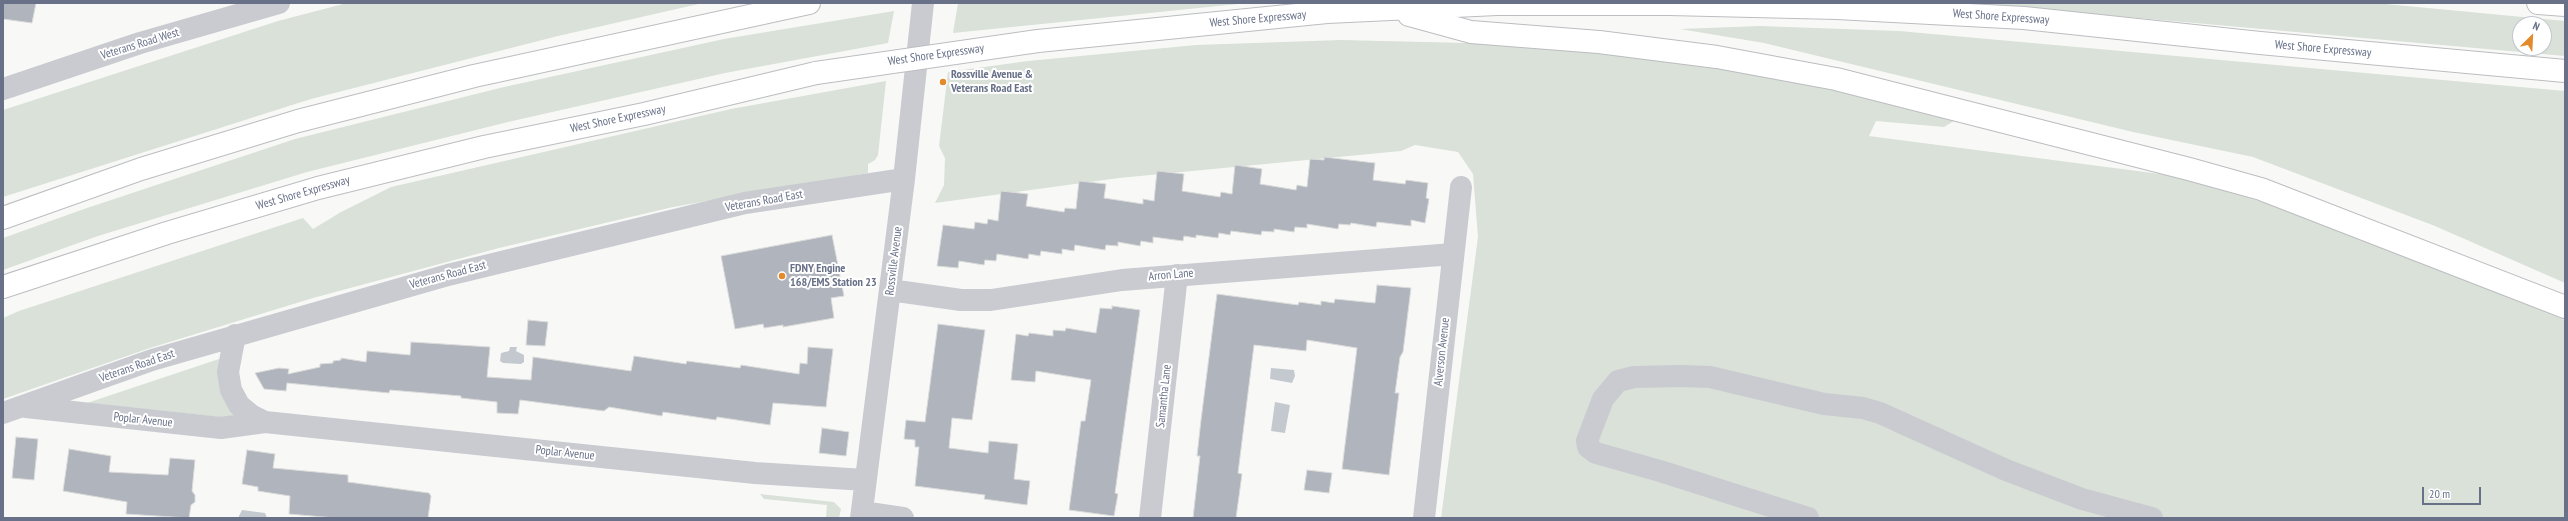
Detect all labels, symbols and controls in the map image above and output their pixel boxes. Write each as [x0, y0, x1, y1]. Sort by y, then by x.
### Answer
street label: West Shore Expressway [1952, 6, 2050, 28]
street label: West Shore Expressway [1209, 8, 1307, 30]
north arrow [2512, 16, 2552, 56]
text: N [2531, 18, 2542, 34]
street label: Veterans Road West [99, 25, 181, 63]
street label: West Shore Expressway [2274, 38, 2372, 60]
street label: West Shore Expressway [887, 41, 985, 69]
place label: Rossville Avenue & Veterans Road East [951, 68, 1033, 96]
marker: Rossville Avenue & Veterans Road East [938, 77, 948, 87]
street label: West Shore Expressway [569, 102, 667, 136]
street label: West Shore Expressway [254, 173, 352, 213]
street label: Veterans Road East [724, 187, 804, 215]
street label: Rossville Avenue [883, 226, 905, 296]
street label: Veterans Road East [408, 258, 488, 292]
place label: FDNY Engine 168/EMS Station 23 [790, 262, 877, 290]
street label: Arron Lane [1148, 266, 1194, 284]
marker: FDNY Engine 168/EMS Station 23 [777, 271, 787, 281]
street label: Alverson Avenue [1431, 317, 1453, 387]
street label: Veterans Road East [98, 346, 176, 386]
street label: Samantha Lane [1154, 364, 1174, 428]
street label: Poplar Avenue [113, 410, 173, 430]
street label: Poplar Avenue [535, 443, 595, 463]
scale bar [2424, 479, 2483, 505]
text: 20 m [2429, 486, 2450, 501]

